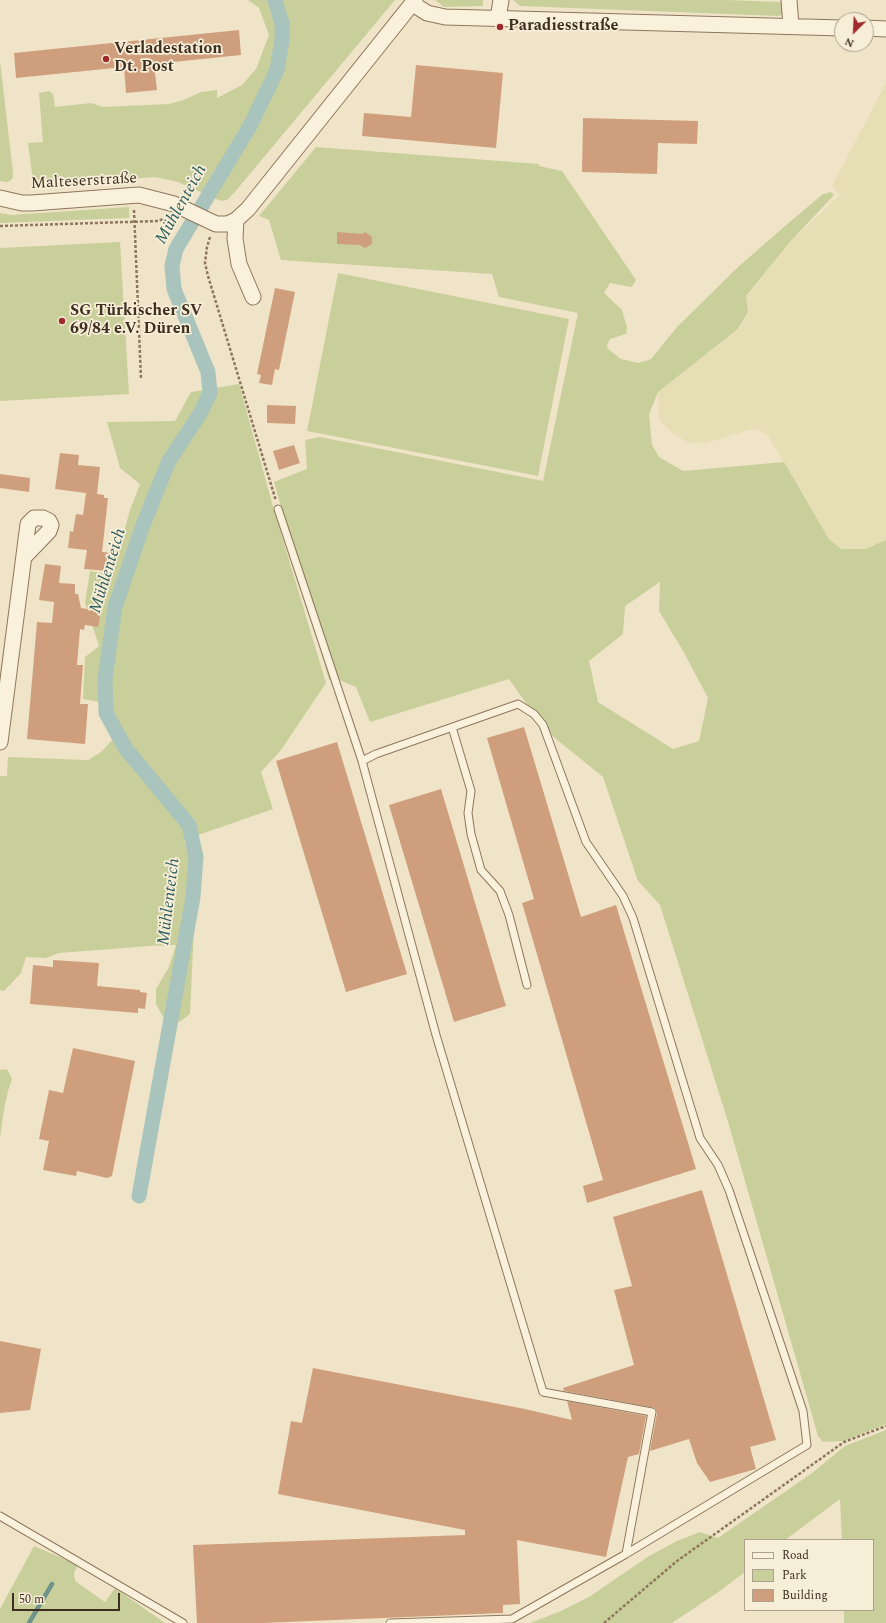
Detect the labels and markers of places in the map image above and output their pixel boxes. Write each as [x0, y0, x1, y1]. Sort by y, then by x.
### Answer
place label: Paradiesstraße [508, 17, 618, 37]
marker: Paradiesstraße [495, 22, 505, 32]
place label: Verladestation Dt. Post [114, 40, 222, 78]
marker: Verladestation Dt. Post [101, 54, 111, 64]
place label: SG Türkischer SV 69/84 e.V. Düren [70, 302, 202, 340]
marker: SG Türkischer SV 69/84 e.V. Düren [57, 316, 67, 326]

